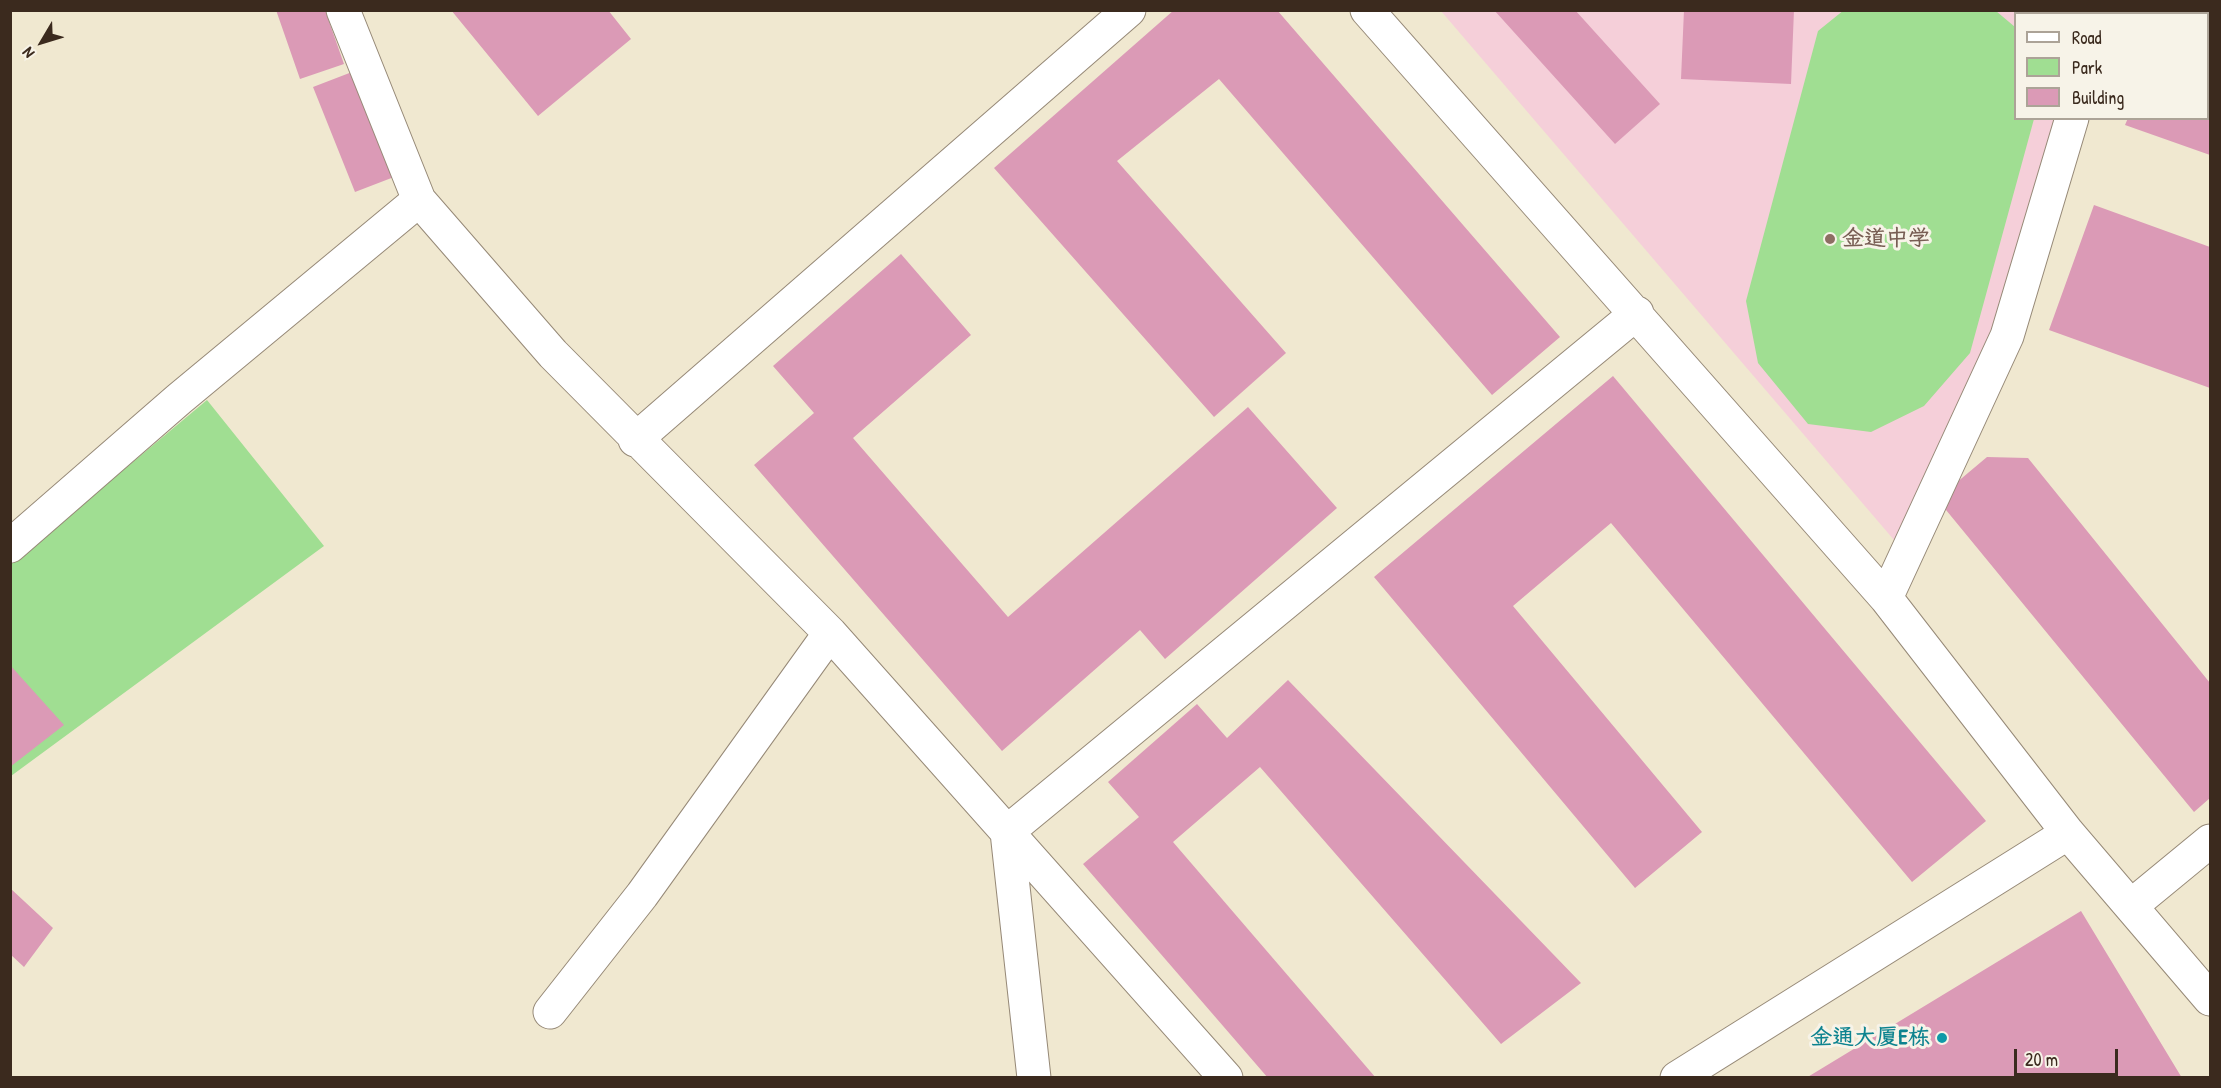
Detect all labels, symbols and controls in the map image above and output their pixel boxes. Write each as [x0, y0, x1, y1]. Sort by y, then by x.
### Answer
north arrow [12, 12, 72, 72]
legend [2014, 12, 2209, 120]
text: Road [2072, 25, 2102, 50]
text: N [17, 43, 39, 63]
text: Park [2072, 55, 2102, 80]
text: Building [2072, 85, 2124, 110]
place label: 金道中学 [1842, 226, 1930, 252]
marker: 金道中学 [1823, 232, 1837, 246]
place label: 金通大厦E栋 [1810, 1025, 1930, 1051]
marker: 金通大厦E栋 [1935, 1031, 1949, 1045]
scale bar [2017, 1037, 2120, 1075]
text: 20 m [2025, 1047, 2058, 1072]

